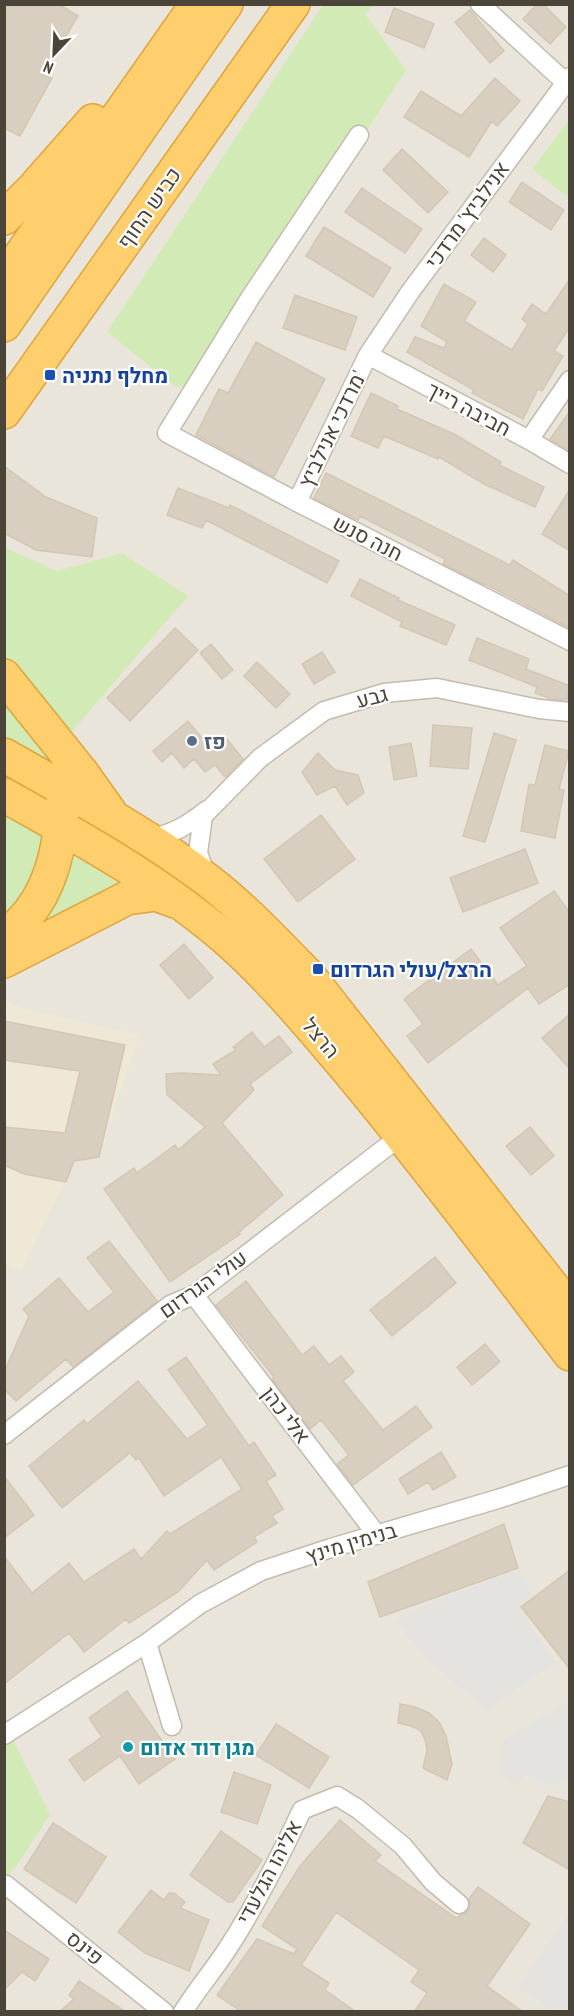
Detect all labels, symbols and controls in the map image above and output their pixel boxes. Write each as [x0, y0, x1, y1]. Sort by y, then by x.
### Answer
north arrow [24, 24, 84, 84]
text: N [40, 57, 56, 79]
street label: אנילביץ' מרדכי [419, 156, 515, 274]
street label: כביש החוף [111, 162, 187, 254]
place label: מחלף נתניה [62, 362, 168, 389]
street label: מרדכי אנילביץ' [292, 366, 372, 492]
marker: מחלף נתניה [43, 368, 57, 382]
street label: חביבה רייך [422, 376, 516, 442]
street label: חנה סנש [329, 509, 407, 567]
street label: גבע [354, 680, 390, 714]
place label: פז [204, 728, 226, 755]
marker: פז [185, 734, 199, 748]
place label: הרצל/עולי הגרדום [330, 956, 492, 983]
marker: הרצל/עולי הגרדום [311, 962, 325, 976]
street label: הרצל [296, 1012, 346, 1064]
street label: עולי הגרדום [154, 1244, 252, 1324]
street label: אלי כהן [256, 1381, 316, 1449]
street label: בנימין מינץ [302, 1516, 400, 1570]
place label: מגן דוד אדום [140, 1734, 255, 1761]
marker: מגן דוד אדום [121, 1740, 135, 1754]
street label: אליהו הגלעדי [230, 1815, 308, 1929]
street label: פינס [61, 1925, 109, 1971]

